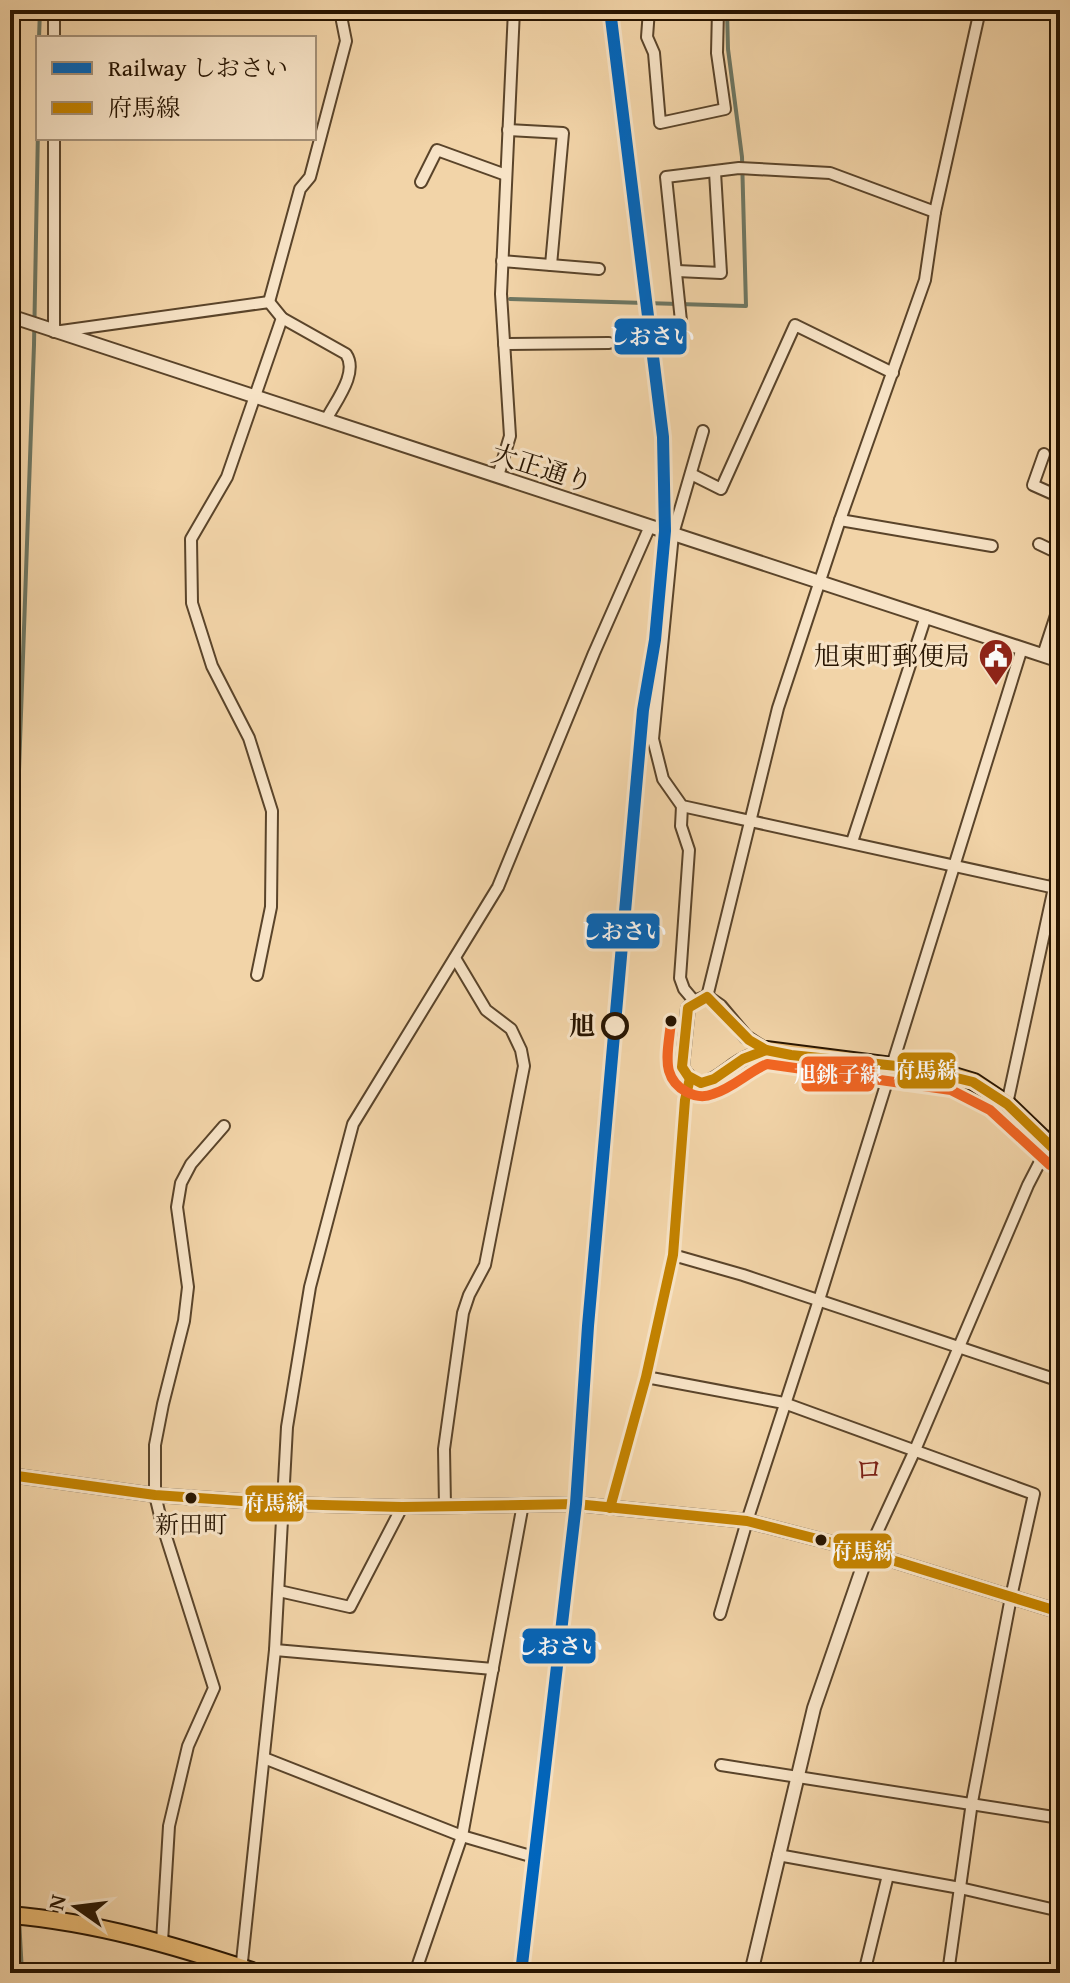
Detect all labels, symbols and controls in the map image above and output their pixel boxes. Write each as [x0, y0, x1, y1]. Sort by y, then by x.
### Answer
legend [36, 36, 316, 140]
text: Railway しおさい [108, 50, 288, 85]
text: 府馬線 [108, 90, 180, 125]
line badge: しおさい [613, 317, 688, 356]
text: しおさい [607, 320, 695, 352]
street label: 大正通り [487, 433, 598, 502]
place label: 旭東町郵便局 [814, 636, 970, 675]
public building icon: 旭東町郵便局 [977, 637, 1015, 687]
line badge: しおさい [585, 912, 661, 950]
text: しおさい [579, 915, 667, 947]
place label: 旭 [569, 1006, 595, 1045]
marker: 旭 [602, 1013, 628, 1039]
unlabelled marker [663, 1013, 679, 1029]
line badge: 府馬線 [896, 1051, 957, 1090]
text: 府馬線 [893, 1054, 959, 1086]
line badge: 旭銚子線 [800, 1055, 876, 1093]
text: 旭銚子線 [794, 1058, 882, 1090]
district label: ロ [854, 1447, 884, 1491]
line badge: 府馬線 [244, 1484, 305, 1523]
text: 府馬線 [242, 1487, 308, 1519]
marker: 新田町 [183, 1490, 199, 1506]
place label: 新田町 [155, 1507, 227, 1542]
unlabelled marker [813, 1532, 829, 1548]
line badge: 府馬線 [832, 1532, 893, 1570]
text: 府馬線 [830, 1535, 896, 1567]
line badge: しおさい [521, 1627, 597, 1665]
text: しおさい [515, 1630, 603, 1662]
north arrow [36, 1867, 116, 1947]
text: N [39, 1891, 74, 1913]

